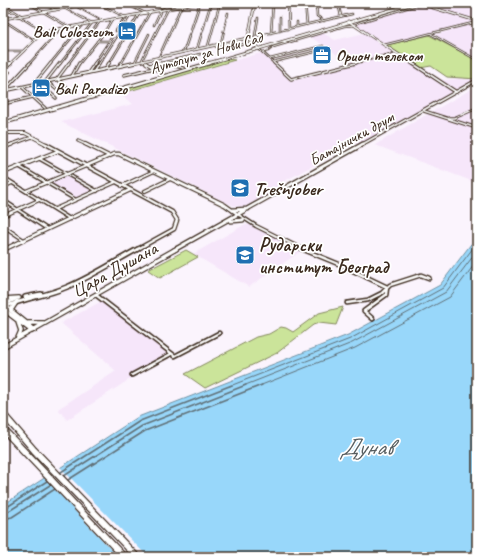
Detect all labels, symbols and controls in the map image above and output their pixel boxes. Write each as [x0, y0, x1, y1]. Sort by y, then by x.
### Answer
hotel icon: Bali Colosseum [116, 20, 138, 42]
place label: Bali Colosseum [33, 22, 114, 42]
street label: Аутопут за Нови Сад [148, 27, 266, 79]
office icon: Орион телеком [311, 44, 333, 66]
place label: Орион телеком [336, 46, 423, 66]
hotel icon: Bali Paradizo [30, 77, 52, 99]
place label: Bali Paradizo [55, 79, 128, 99]
street label: Батајнички друм [306, 107, 399, 170]
school or university icon: Trešnjober [229, 177, 251, 199]
place label: Trešnjober [254, 177, 324, 201]
place label: Рударски институт Београд [259, 233, 390, 279]
street label: Цара Душана [67, 236, 163, 303]
school or university icon: Рударски институт Београд [234, 244, 256, 266]
water label: Дунав [339, 432, 400, 462]

